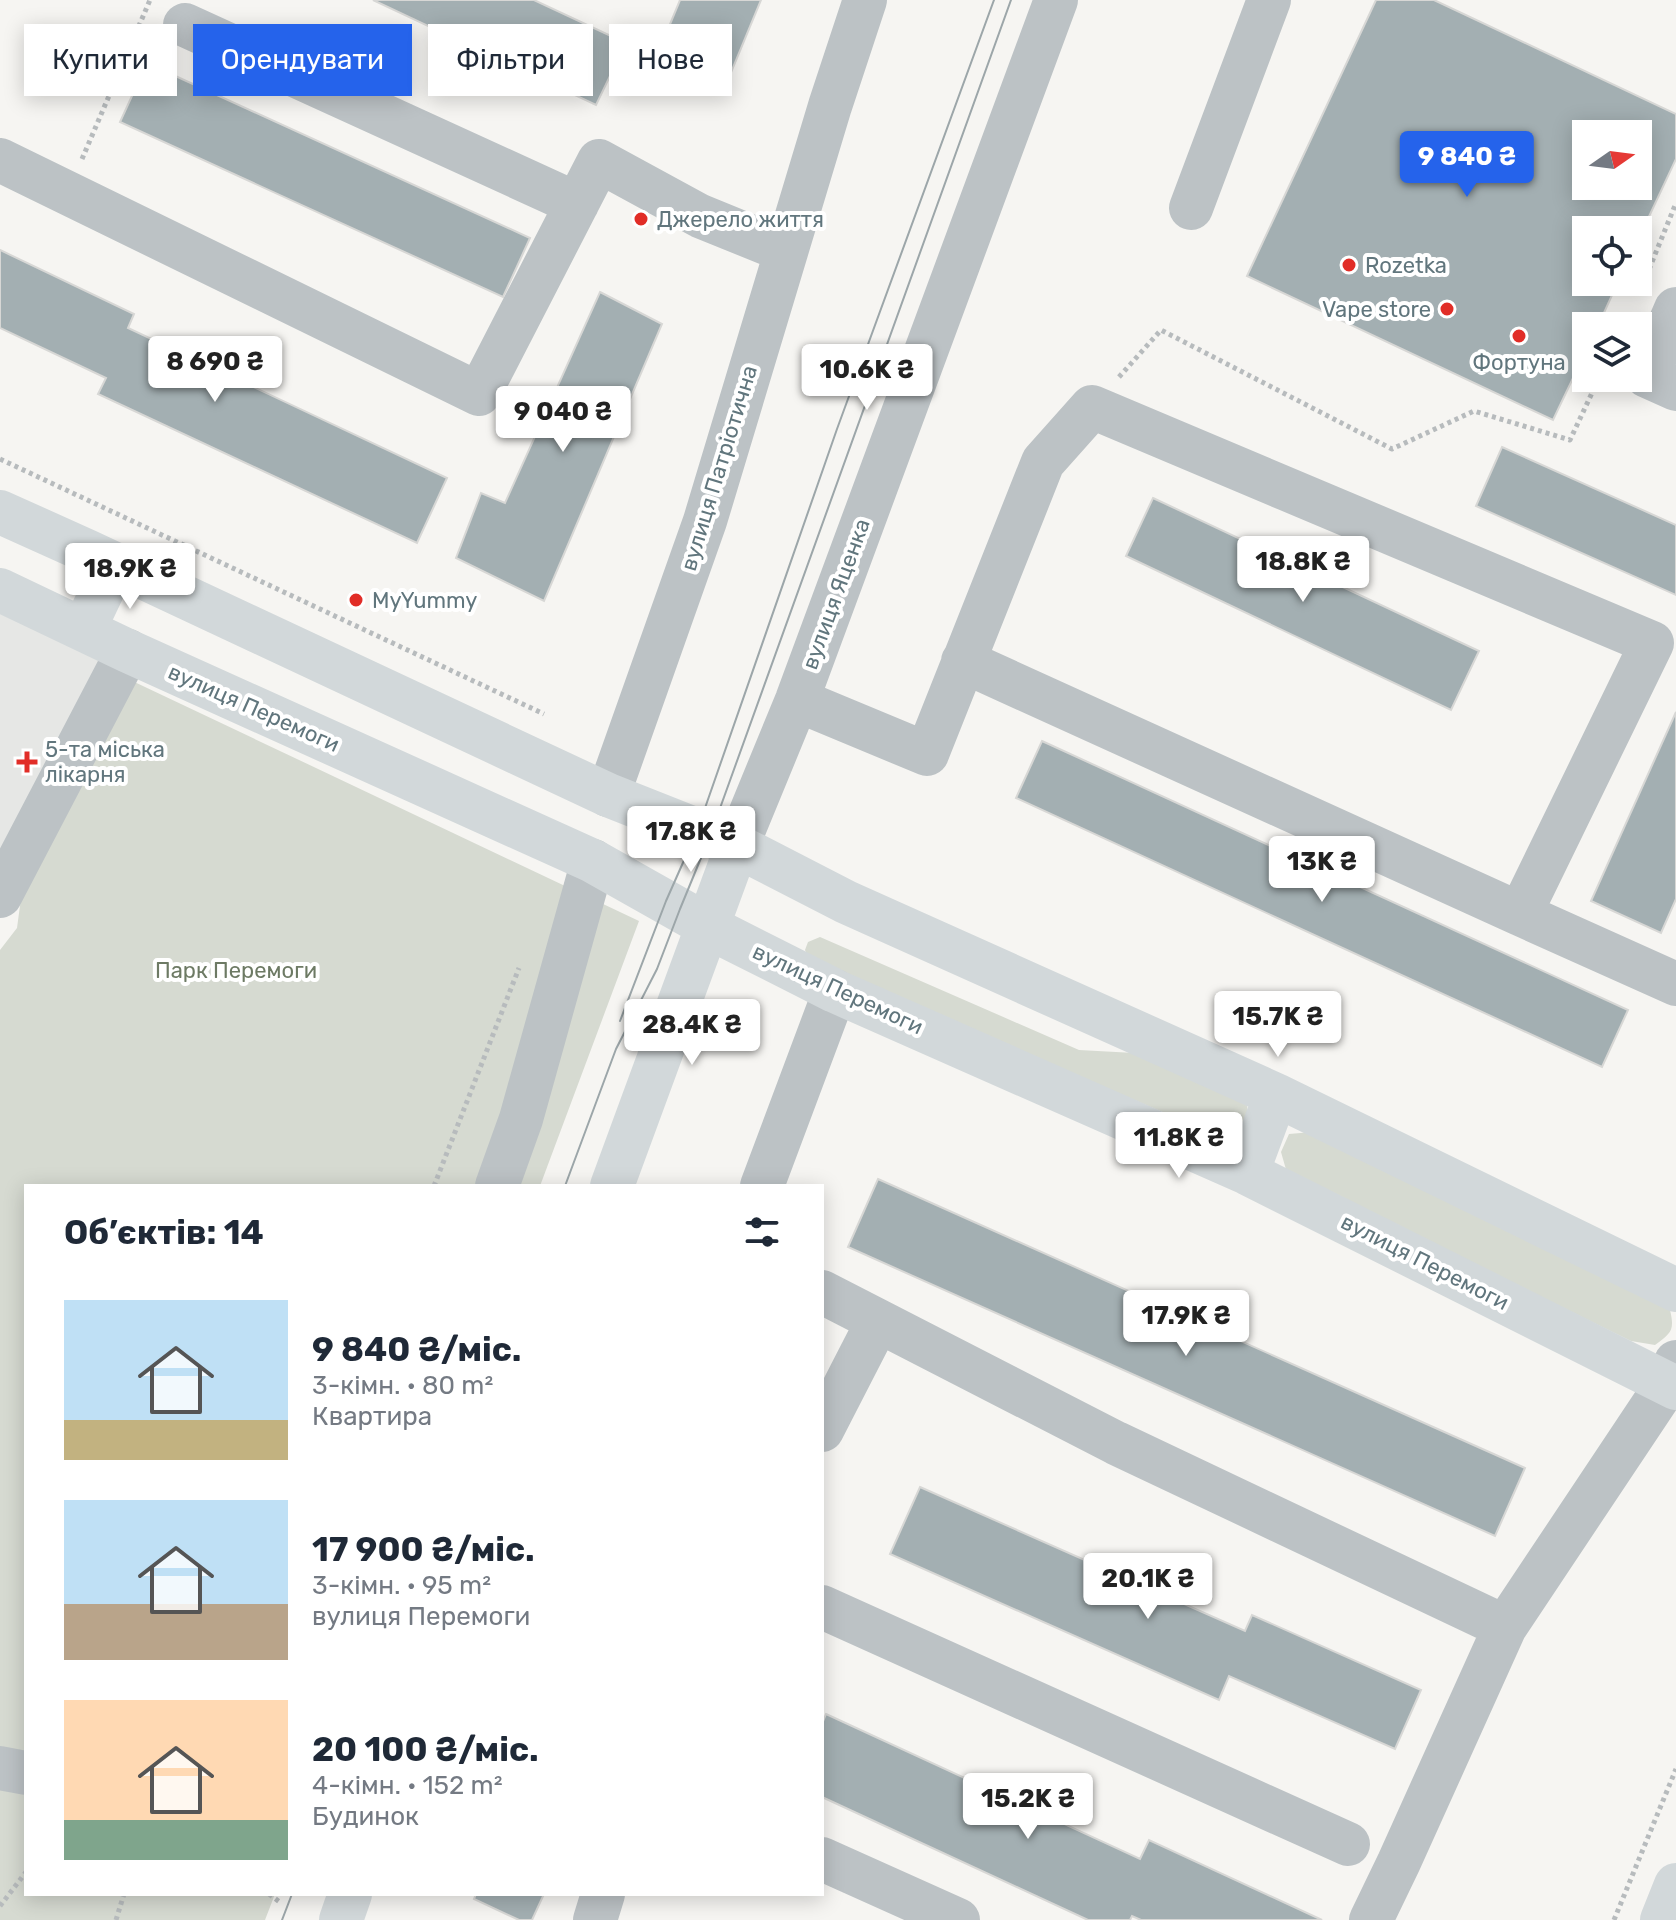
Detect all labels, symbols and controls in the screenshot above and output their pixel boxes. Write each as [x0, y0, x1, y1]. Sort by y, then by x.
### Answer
chip: Купити [24, 24, 177, 96]
chip: Орендувати [193, 24, 412, 96]
chip: Фільтри [428, 24, 593, 96]
chip: Нове [609, 24, 732, 96]
north arrow [1572, 120, 1652, 200]
map controls [1572, 120, 1652, 392]
pin: 9 840 ₴ [1393, 131, 1541, 199]
text: 9 840 ₴ [1418, 141, 1516, 172]
place label: Джерело життя [657, 206, 824, 233]
marker: Джерело життя [632, 210, 650, 228]
button: locate [1572, 216, 1652, 296]
place label: Rozetka [1365, 252, 1447, 279]
marker: Rozetka [1340, 256, 1358, 274]
place label: Vape store [1322, 296, 1431, 323]
marker: Vape store [1438, 300, 1456, 318]
button: layers [1572, 312, 1652, 392]
marker: Фортуна [1510, 327, 1528, 345]
pin: 8 690 ₴ [141, 336, 289, 404]
pin: 10.6K ₴ [793, 344, 941, 412]
text: 8 690 ₴ [166, 346, 264, 377]
place label: Фортуна [1472, 349, 1566, 376]
text: 10.6K ₴ [820, 354, 914, 385]
street label: вулиця Патріотична [675, 362, 763, 574]
pin: 9 040 ₴ [489, 386, 637, 454]
text: 9 040 ₴ [514, 396, 612, 427]
street label: вулиця Яценка [796, 515, 876, 673]
pin: 18.8K ₴ [1229, 536, 1377, 604]
pin: 18.9K ₴ [56, 543, 204, 611]
text: 18.8K ₴ [1255, 546, 1351, 577]
text: 18.9K ₴ [83, 553, 177, 584]
place label: MyYummy [372, 587, 477, 614]
marker: MyYummy [347, 591, 365, 609]
street label: вулиця Перемоги [164, 658, 344, 758]
place label: 5-та міська лікарня [45, 736, 165, 788]
marker: 5-та міська лікарня [16, 751, 38, 773]
pin: 17.8K ₴ [617, 806, 765, 874]
text: 17.8K ₴ [645, 816, 737, 847]
pin: 13K ₴ [1266, 836, 1378, 904]
text: 13K ₴ [1287, 846, 1357, 877]
street label: вулиця Перемоги [749, 938, 927, 1040]
park label: Парк Перемоги [155, 957, 317, 984]
pin: 15.7K ₴ [1204, 991, 1352, 1059]
pin: 28.4K ₴ [618, 999, 766, 1067]
text: 15.7K ₴ [1232, 1001, 1324, 1032]
text: 28.4K ₴ [642, 1009, 742, 1040]
pin: 11.8K ₴ [1105, 1112, 1253, 1180]
text: 11.8K ₴ [1133, 1122, 1225, 1153]
street label: вулиця Перемоги [1337, 1208, 1513, 1316]
icon: filters [740, 1210, 784, 1254]
text: Об’єктів: 14 [64, 1212, 264, 1253]
pin: 17.9K ₴ [1112, 1290, 1260, 1358]
text: 17.9K ₴ [1141, 1300, 1231, 1331]
text: 9 840 ₴/міс. [312, 1329, 521, 1370]
icon: home [128, 1332, 224, 1428]
text: 3-кімн. · 80 m² [312, 1370, 493, 1401]
text: Квартира [312, 1401, 432, 1432]
text: 17 900 ₴/міс. [312, 1529, 535, 1570]
icon: home [128, 1532, 224, 1628]
pin: 20.1K ₴ [1074, 1553, 1222, 1621]
text: 20.1K ₴ [1101, 1563, 1195, 1594]
text: 3-кімн. · 95 m² [312, 1570, 491, 1601]
text: вулиця Перемоги [312, 1601, 530, 1632]
text: 20 100 ₴/міс. [312, 1729, 539, 1770]
icon: home [128, 1732, 224, 1828]
text: 4-кімн. · 152 m² [312, 1770, 503, 1801]
pin: 15.2K ₴ [954, 1773, 1102, 1841]
text: 15.2K ₴ [981, 1783, 1075, 1814]
text: Будинок [312, 1801, 419, 1832]

